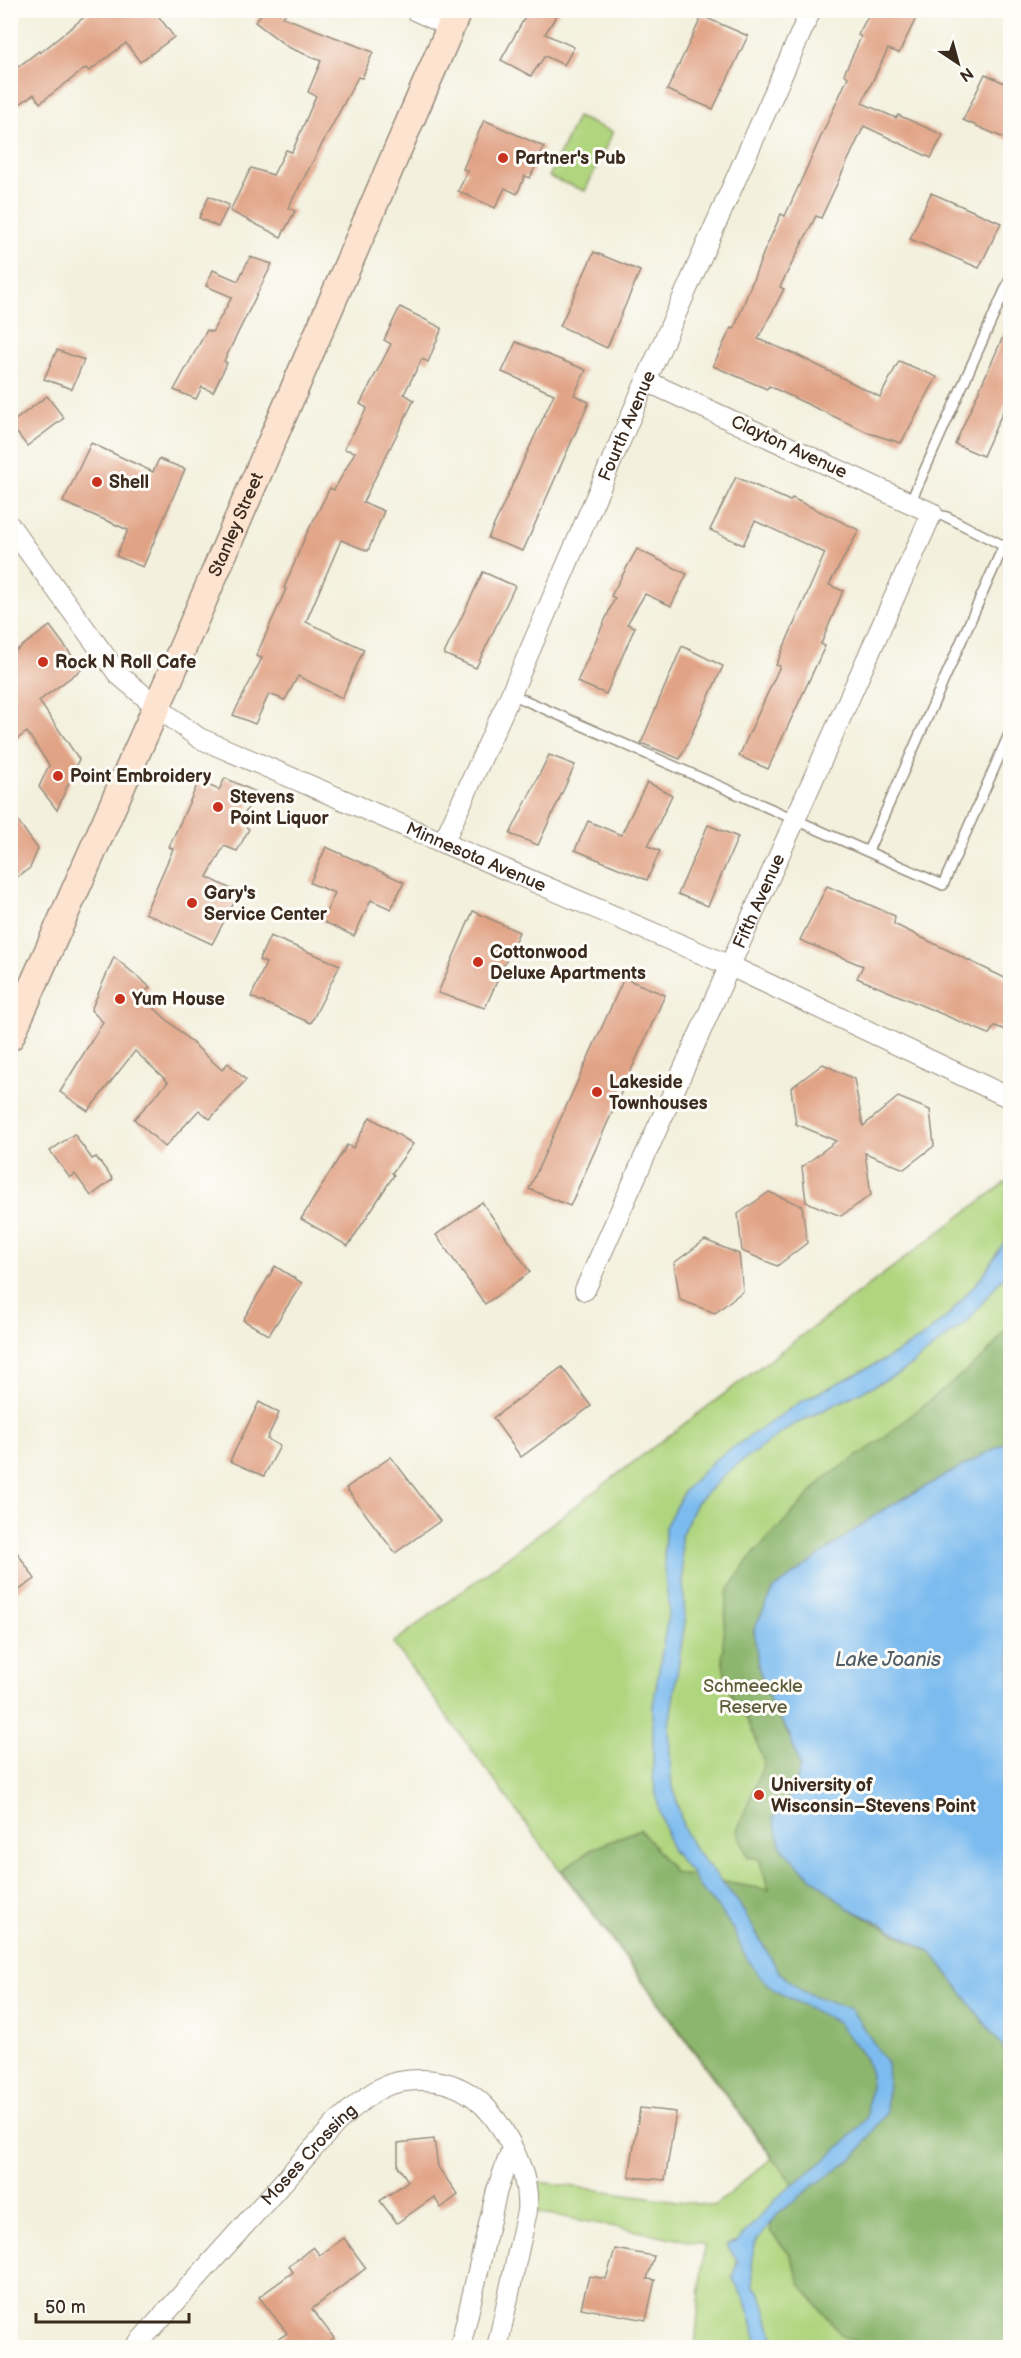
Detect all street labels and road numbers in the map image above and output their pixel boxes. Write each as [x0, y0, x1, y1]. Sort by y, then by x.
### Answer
street label: Fourth Avenue [594, 367, 660, 484]
street label: Clayton Avenue [728, 411, 851, 483]
street label: Stanley Street [204, 469, 268, 580]
street label: Minnesota Avenue [403, 818, 550, 896]
street label: Fifth Avenue [728, 850, 789, 952]
street label: Moses Crossing [257, 2099, 361, 2210]

